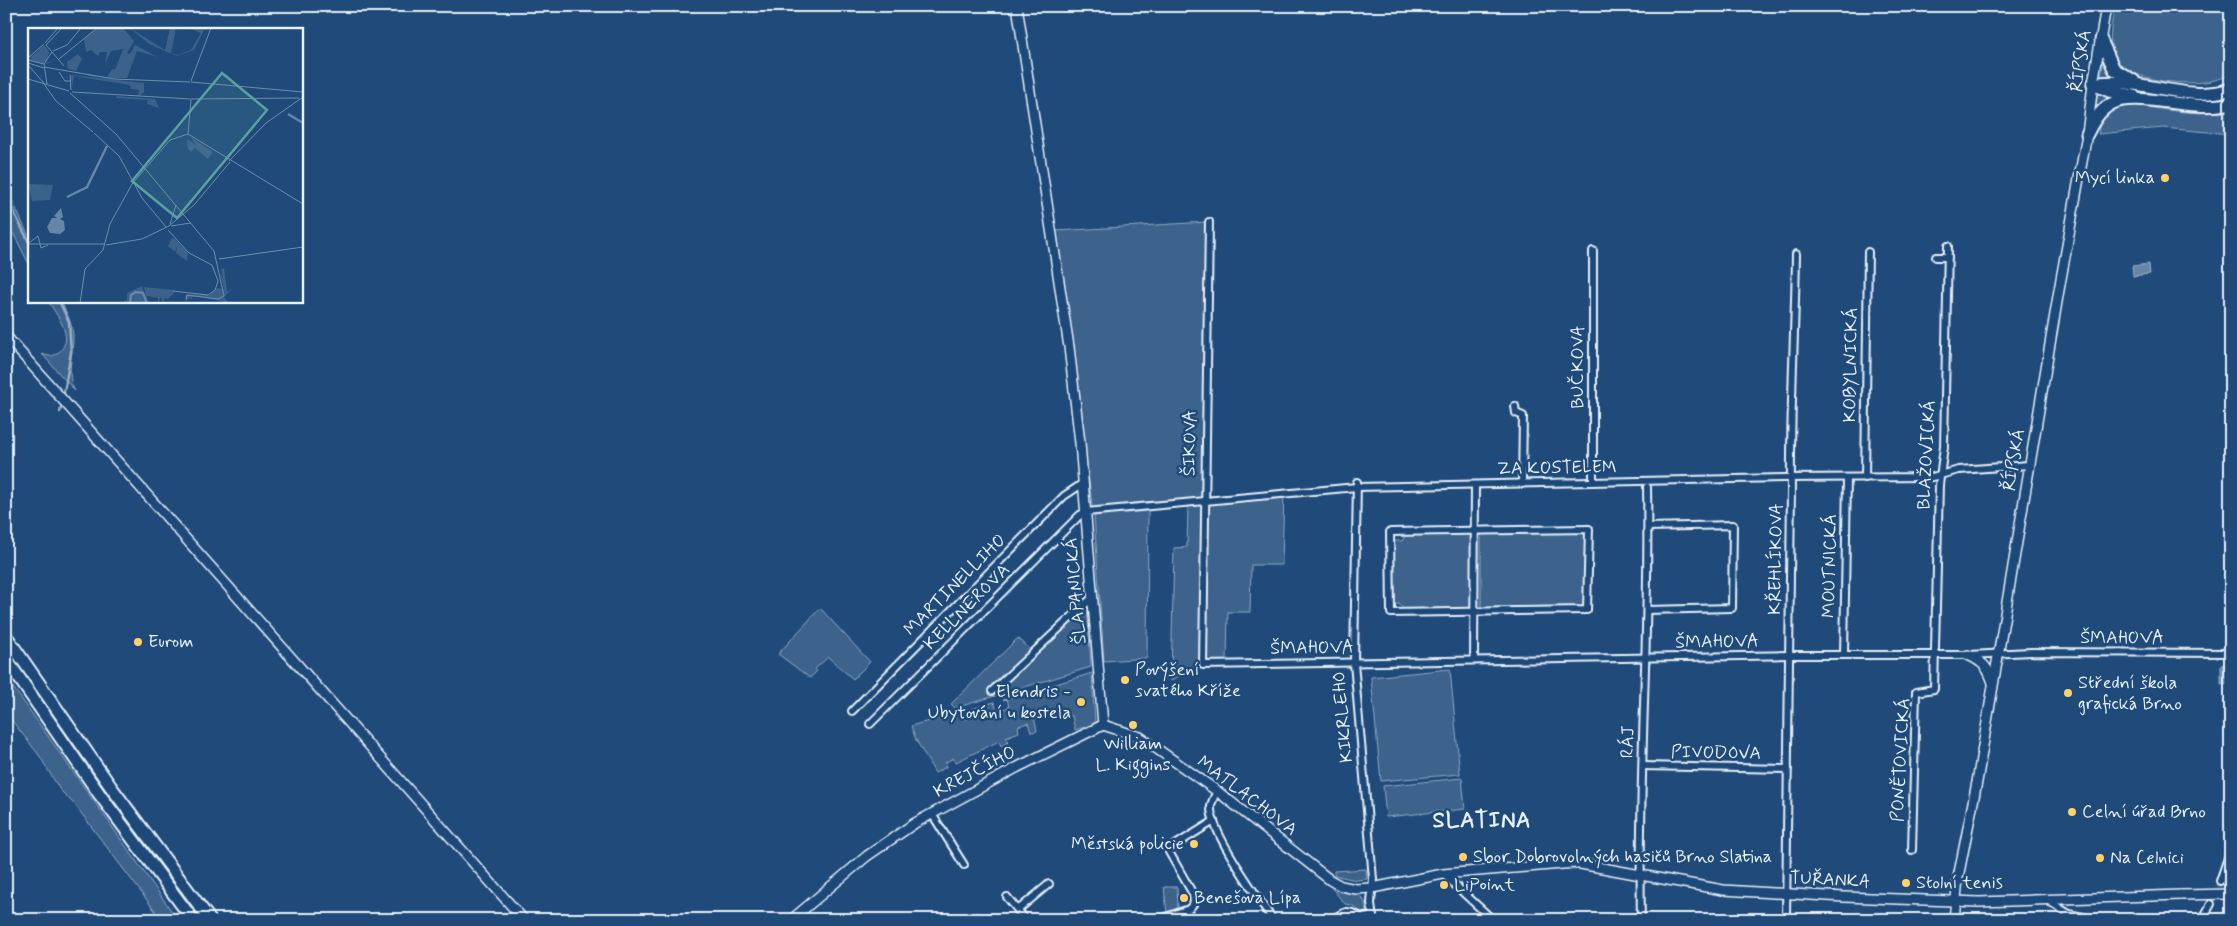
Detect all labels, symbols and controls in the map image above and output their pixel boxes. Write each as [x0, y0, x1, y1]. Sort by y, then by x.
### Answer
inset map [28, 28, 302, 302]
street label: ŘÍPSKÁ [2064, 28, 2098, 94]
place label: Mycí linka [2075, 166, 2155, 190]
marker: Mycí linka [2159, 172, 2171, 184]
street label: KOBYLNICKÁ [1838, 307, 1864, 423]
street label: BUČKOVA [1566, 325, 1590, 409]
street label: BLAŽOVICKÁ [1912, 400, 1942, 510]
street label: ŠIKOVA [1177, 410, 1203, 476]
street label: ŘÍPSKÁ [1997, 427, 2031, 493]
street label: ZA KOSTELEM [1497, 455, 1617, 481]
street label: KŘEHLÍKOVA [1763, 503, 1789, 615]
street label: MOUTNICKÁ [1817, 514, 1843, 618]
street label: MARTINELLIHO [899, 529, 1011, 641]
street label: ŠLAPANICKÁ [1059, 537, 1093, 645]
street label: KELLNEROVA [918, 558, 1016, 656]
street label: ŠMAHOVA [2080, 626, 2164, 650]
street label: ŠMAHOVA [1675, 629, 1759, 655]
place label: Eurom [148, 630, 193, 654]
street label: ŠMAHOVA [1270, 635, 1354, 661]
marker: Eurom [132, 636, 144, 648]
place label: Povýšení svatého Kříže [1135, 658, 1241, 703]
street label: KIKRLEHO [1327, 670, 1359, 764]
place label: Střední škola grafická Brno [2078, 671, 2182, 716]
marker: Povýšení svatého Kříže [1119, 674, 1131, 686]
place label: Elendris - Ubytování u kostela [928, 680, 1071, 725]
marker: Střední škola grafická Brno [2062, 687, 2074, 699]
marker: Elendris - Ubytování u kostela [1075, 696, 1087, 708]
street label: PONĚTOVICKÁ [1886, 697, 1916, 823]
marker: William L. Kiggins [1127, 719, 1139, 731]
street label: RÁJ [1615, 725, 1641, 759]
place label: William L. Kiggins [1095, 732, 1171, 779]
street label: KREJČÍHO [930, 740, 1020, 804]
street label: PIVODOVA [1671, 740, 1761, 766]
street label: MATLACHOVA [1192, 750, 1302, 842]
place label: Celní úřad Brno [2082, 800, 2206, 824]
marker: Celní úřad Brno [2066, 806, 2078, 818]
district label: SLATINA [1433, 807, 1531, 835]
place label: Městská policie [1071, 832, 1184, 856]
marker: Městská policie [1188, 838, 1200, 850]
place label: Sbor Dobrovolných hasičů Brno Slatina [1473, 845, 1772, 869]
place label: Na Celnici [2110, 846, 2184, 870]
marker: Sbor Dobrovolných hasičů Brno Slatina [1457, 851, 1469, 863]
marker: Na Celnici [2094, 852, 2106, 864]
street label: TUŘANKA [1789, 866, 1871, 894]
place label: Stolní tenis [1916, 871, 2003, 895]
place label: LiPoint [1454, 873, 1516, 897]
marker: Stolní tenis [1900, 877, 1912, 889]
marker: LiPoint [1438, 879, 1450, 891]
place label: Benešova Lípa [1194, 886, 1301, 910]
marker: Benešova Lípa [1178, 892, 1190, 904]

